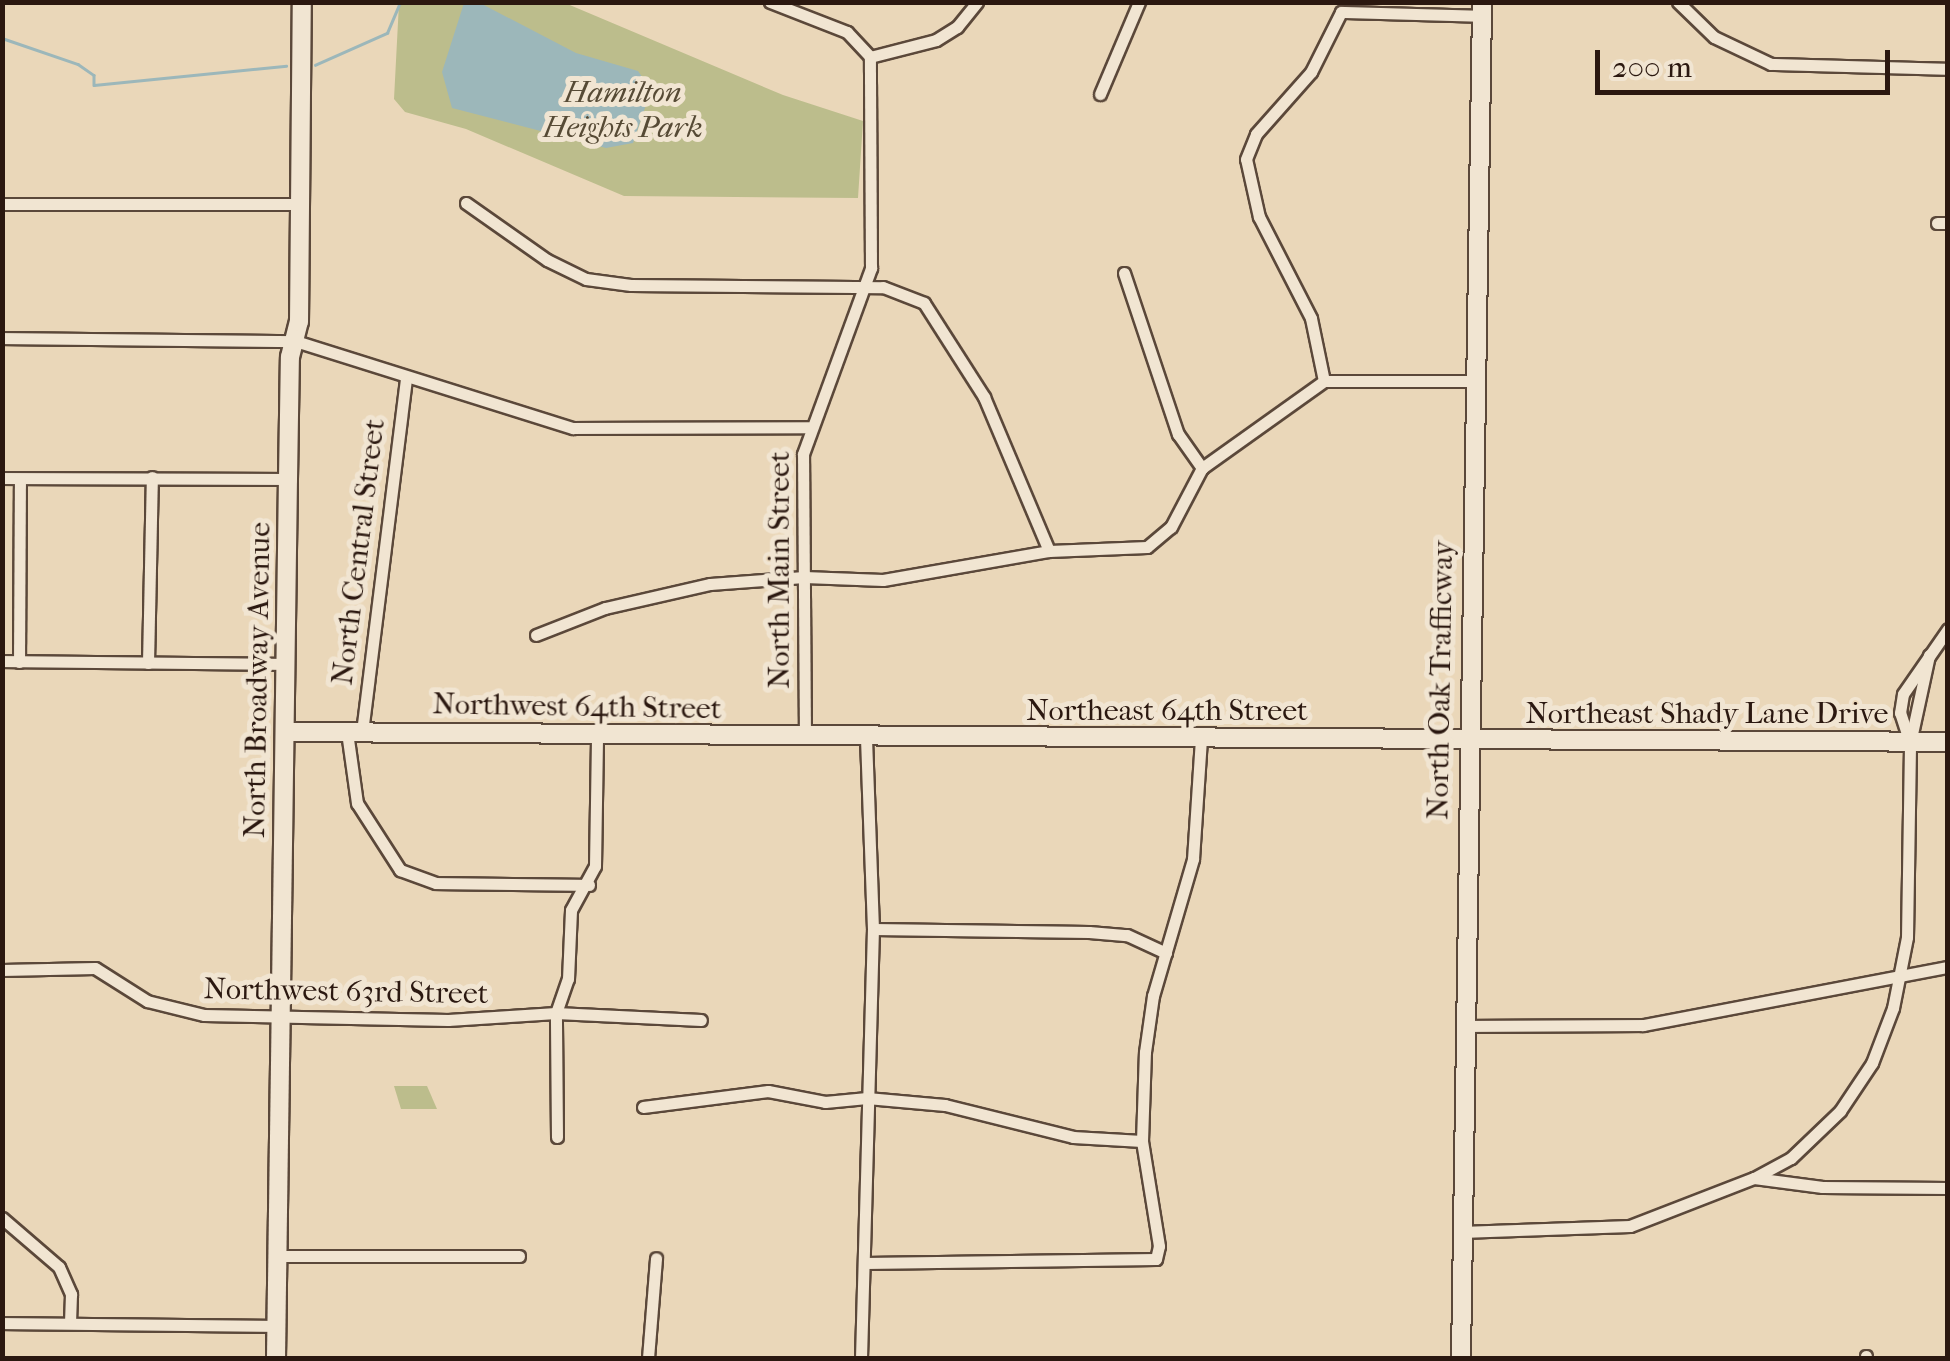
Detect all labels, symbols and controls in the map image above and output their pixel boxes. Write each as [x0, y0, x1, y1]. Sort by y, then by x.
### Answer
scale bar [1600, 30, 1895, 92]
text: 200 m [1612, 50, 1692, 85]
park label: Hamilton Heights Park [543, 75, 703, 146]
street label: North Central Street [325, 417, 393, 687]
street label: North Main Street [762, 451, 798, 689]
street label: North Broadway Avenue [237, 522, 279, 838]
street label: North Oak Trafficway [1421, 540, 1461, 820]
street label: Northwest 64th Street [432, 686, 722, 728]
street label: Northeast 64th Street [1026, 693, 1308, 729]
street label: Northeast Shady Lane Drive [1526, 696, 1888, 732]
street label: Northwest 63rd Street [203, 972, 489, 1012]

